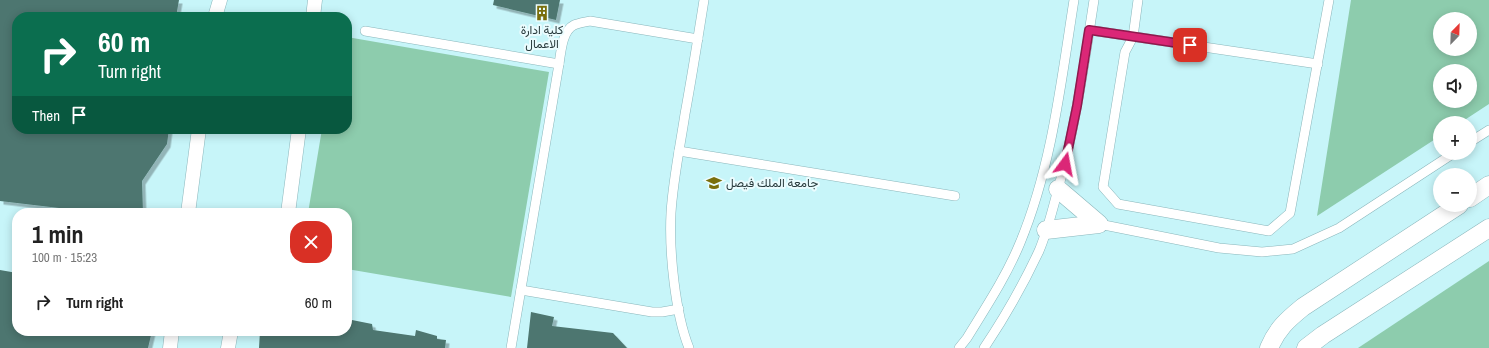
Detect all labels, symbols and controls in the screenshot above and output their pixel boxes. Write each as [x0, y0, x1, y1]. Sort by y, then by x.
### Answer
building icon: كلية ادارة الاعمال [533, 4, 551, 22]
north arrow [1433, 12, 1477, 56]
map controls [1433, 12, 1477, 212]
place label: كلية ادارة الاعمال [521, 22, 563, 52]
text: 60 m [98, 23, 150, 61]
icon: right [32, 28, 84, 80]
pin [1173, 28, 1207, 62]
icon: arrive [1179, 34, 1201, 56]
text: Turn right [98, 59, 161, 84]
button: sound [1433, 64, 1477, 108]
icon: arrive [68, 104, 90, 126]
text: Then [32, 105, 60, 126]
button: + [1433, 116, 1477, 160]
position arrow [1044, 143, 1086, 185]
button: − [1433, 168, 1477, 212]
school or university icon: جامعة الملك فيصل [705, 174, 723, 192]
place label: جامعة الملك فيصل [726, 175, 818, 191]
text: 1 min [32, 218, 83, 250]
button: close [290, 221, 332, 263]
text: 100 m · 15:23 [32, 249, 97, 266]
icon: right [32, 291, 54, 313]
text: Turn right [66, 292, 123, 313]
text: 60 m [305, 292, 332, 313]

